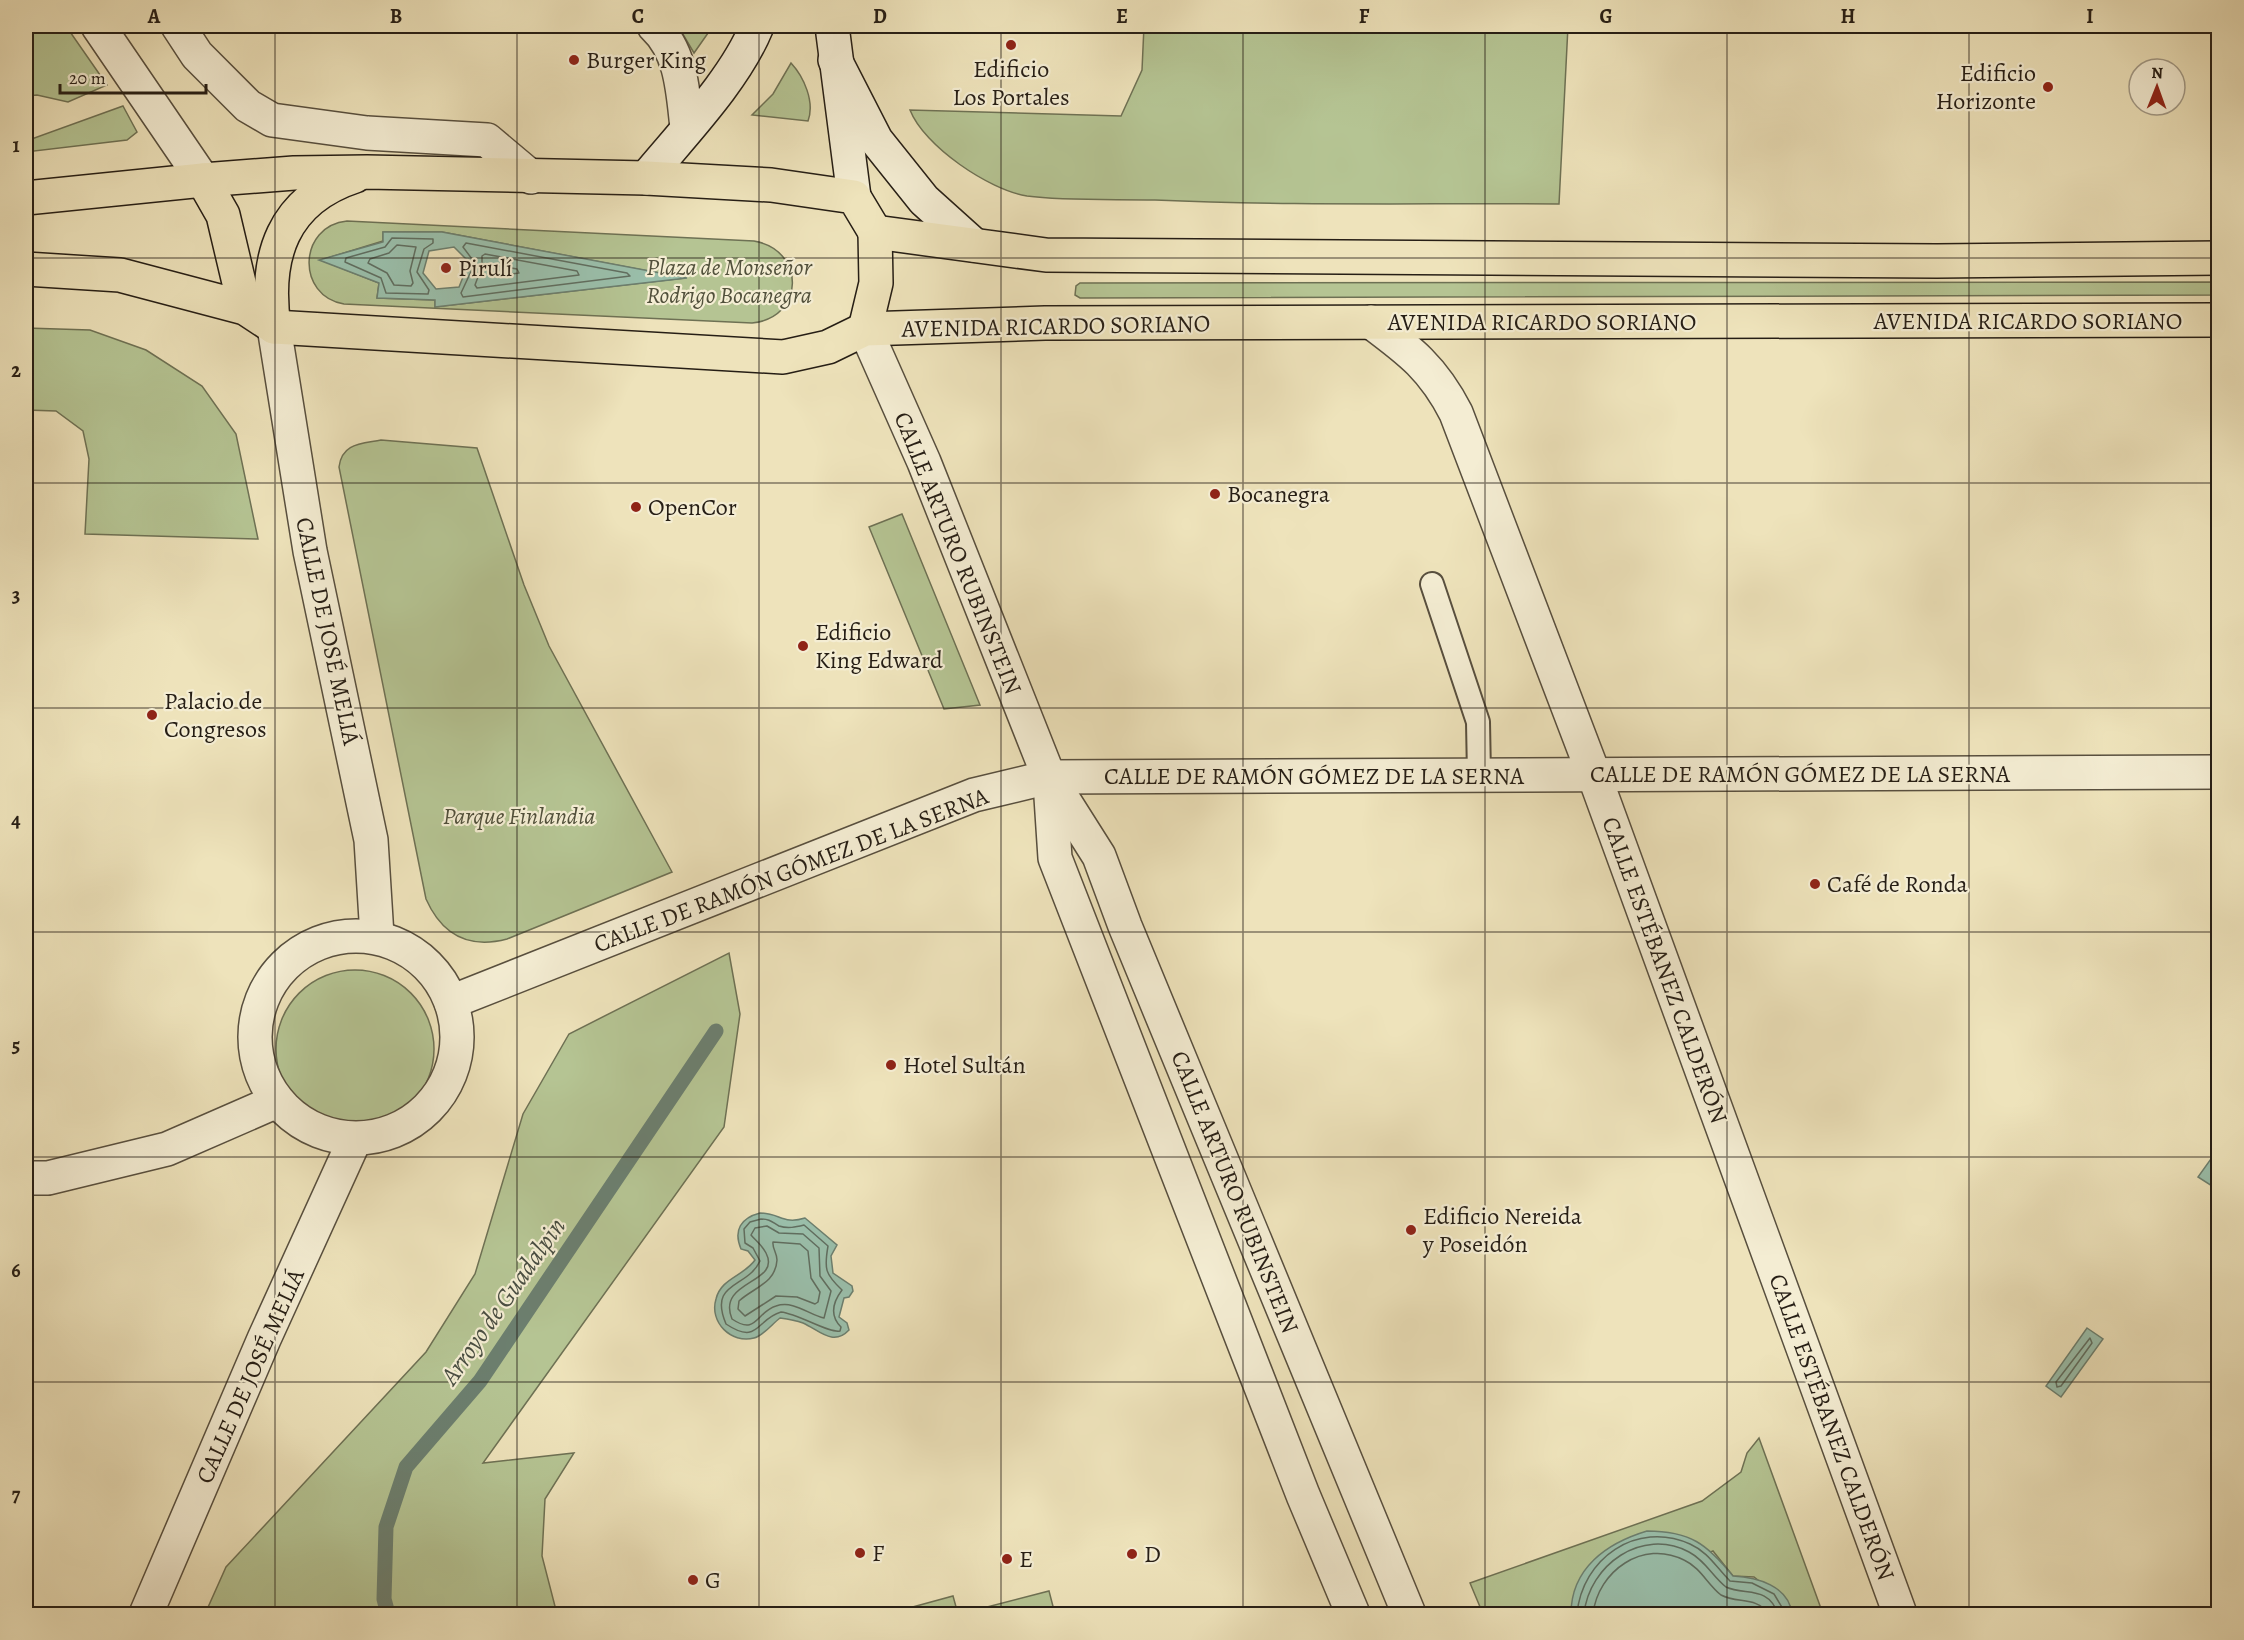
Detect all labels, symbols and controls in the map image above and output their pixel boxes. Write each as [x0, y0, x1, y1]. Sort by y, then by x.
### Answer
text: A [147, 3, 161, 30]
text: B [390, 3, 402, 30]
text: C [632, 3, 644, 30]
text: D [873, 3, 887, 30]
text: E [1116, 3, 1128, 30]
text: F [1359, 3, 1370, 30]
text: G [1599, 3, 1613, 30]
text: H [1841, 3, 1856, 30]
text: I [2086, 3, 2094, 30]
marker: Edificio Los Portales [1004, 38, 1018, 52]
place label: Burger King [586, 44, 706, 76]
marker: Burger King [567, 53, 581, 67]
place label: Edificio Los Portales [952, 53, 1070, 113]
scale bar [60, 57, 206, 95]
place label: Edificio Horizonte [1936, 57, 2036, 117]
north arrow [2127, 57, 2187, 117]
text: N [2151, 62, 2164, 84]
text: 20 m [69, 66, 106, 90]
marker: Edificio Horizonte [2041, 80, 2055, 94]
text: 1 [12, 132, 20, 159]
park label: Plaza de Monseñor Rodrigo Bocanegra [646, 251, 812, 311]
place label: Pirulí [458, 252, 513, 284]
marker: Pirulí [439, 261, 453, 275]
street label: AVENIDA RICARDO SORIANO [1873, 305, 2182, 337]
street label: AVENIDA RICARDO SORIANO [1387, 306, 1696, 338]
street label: AVENIDA RICARDO SORIANO [900, 307, 1211, 345]
text: 2 [11, 357, 21, 384]
street label: CALLE ARTURO RUBINSTEIN [887, 407, 1029, 699]
place label: Bocanegra [1227, 478, 1331, 510]
marker: Bocanegra [1208, 487, 1222, 501]
place label: OpenCor [648, 491, 737, 523]
marker: OpenCor [629, 500, 643, 514]
street label: CALLE DE JOSÉ MELIÁ [288, 514, 368, 749]
text: 3 [12, 582, 20, 609]
place label: Edificio King Edward [815, 616, 943, 676]
marker: Edificio King Edward [796, 639, 810, 653]
place label: Palacio de Congresos [164, 685, 267, 745]
marker: Palacio de Congresos [145, 708, 159, 722]
street label: CALLE DE RAMÓN GÓMEZ DE LA SERNA [1590, 758, 2011, 790]
street label: CALLE DE RAMÓN GÓMEZ DE LA SERNA [1104, 760, 1525, 792]
street label: CALLE DE RAMÓN GÓMEZ DE LA SERNA [589, 779, 994, 960]
park label: Parque Finlandia [443, 800, 595, 832]
text: 4 [11, 807, 21, 834]
street label: CALLE ESTÉBANEZ CALDERÓN [1595, 812, 1735, 1128]
place label: Café de Ronda [1827, 868, 1969, 900]
marker: Café de Ronda [1808, 877, 1822, 891]
text: 5 [12, 1032, 20, 1059]
street label: CALLE ARTURO RUBINSTEIN [1164, 1046, 1306, 1338]
place label: Hotel Sultán [903, 1049, 1026, 1081]
marker: Hotel Sultán [884, 1058, 898, 1072]
place label: Edificio Nereida y Poseidón [1422, 1200, 1583, 1260]
water label: Arroyo de Guadalpin [431, 1210, 574, 1393]
marker: Edificio Nereida y Poseidón [1404, 1223, 1418, 1237]
text: 6 [11, 1257, 21, 1284]
street label: CALLE DE JOSÉ MELIÁ [188, 1263, 312, 1488]
street label: CALLE ESTÉBANEZ CALDERÓN [1762, 1269, 1902, 1585]
text: 7 [12, 1481, 21, 1508]
place label: F [872, 1537, 884, 1569]
place label: D [1144, 1538, 1161, 1570]
place label: E [1019, 1543, 1033, 1575]
marker: F [853, 1546, 867, 1560]
marker: D [1125, 1547, 1139, 1561]
marker: E [1000, 1552, 1014, 1566]
place label: G [705, 1564, 721, 1596]
marker: G [686, 1573, 700, 1587]

